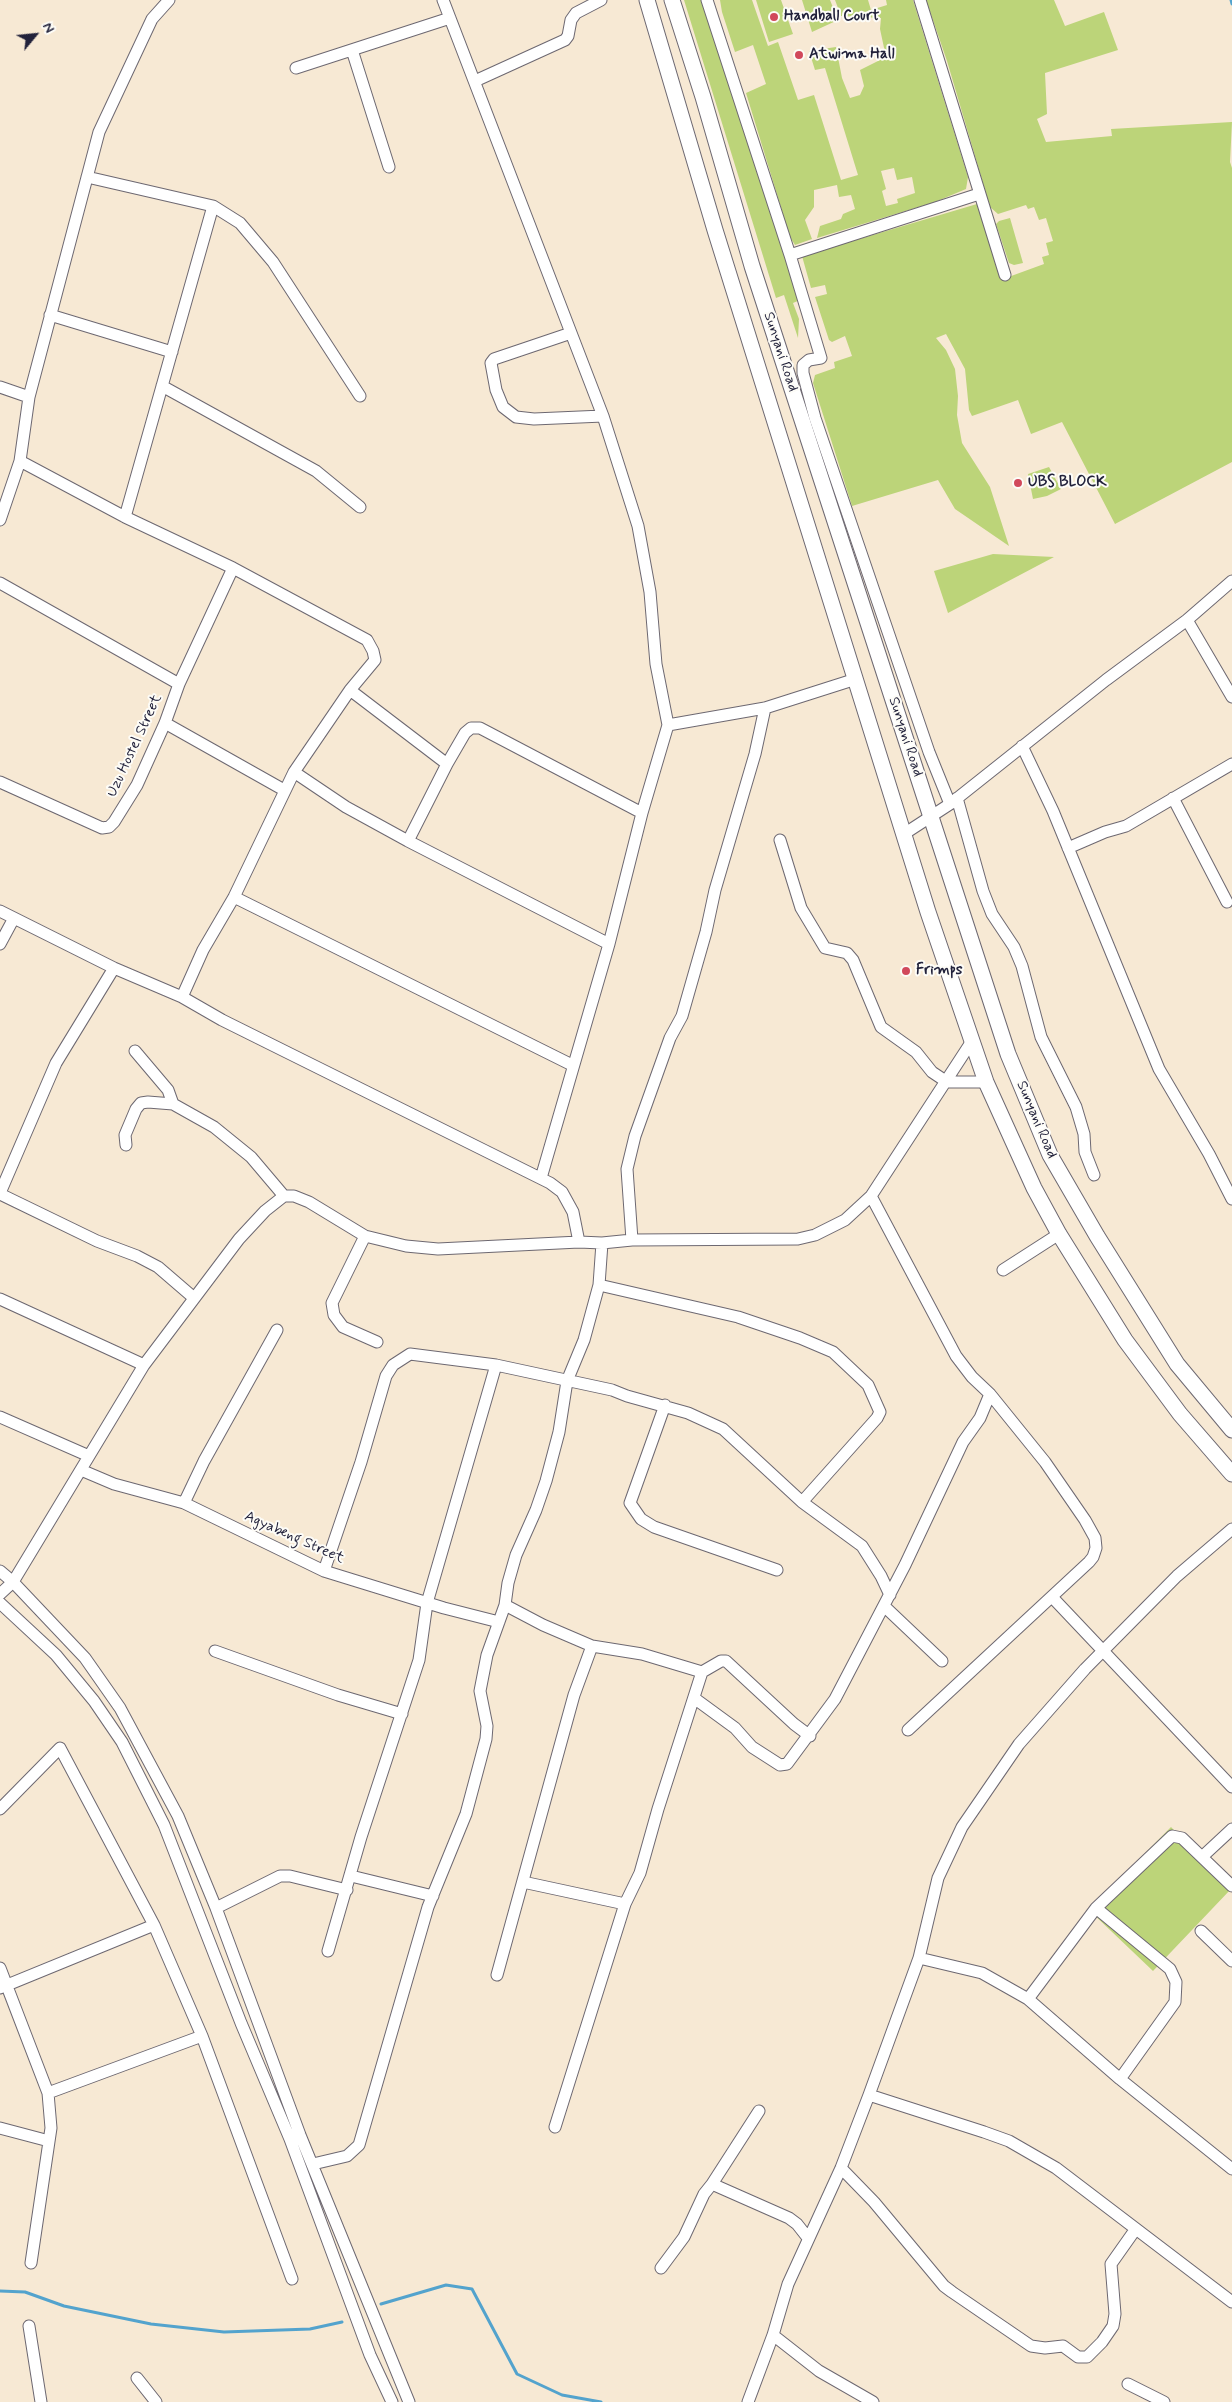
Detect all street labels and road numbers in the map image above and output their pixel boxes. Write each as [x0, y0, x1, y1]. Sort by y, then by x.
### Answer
street label: Sunyani Road [759, 310, 801, 394]
street label: Uzu Hostel Street [103, 692, 167, 800]
street label: Sunyani Road [884, 695, 926, 779]
street label: Sunyani Road [1012, 1078, 1060, 1162]
street label: Agyabeng Street [241, 1508, 347, 1568]

